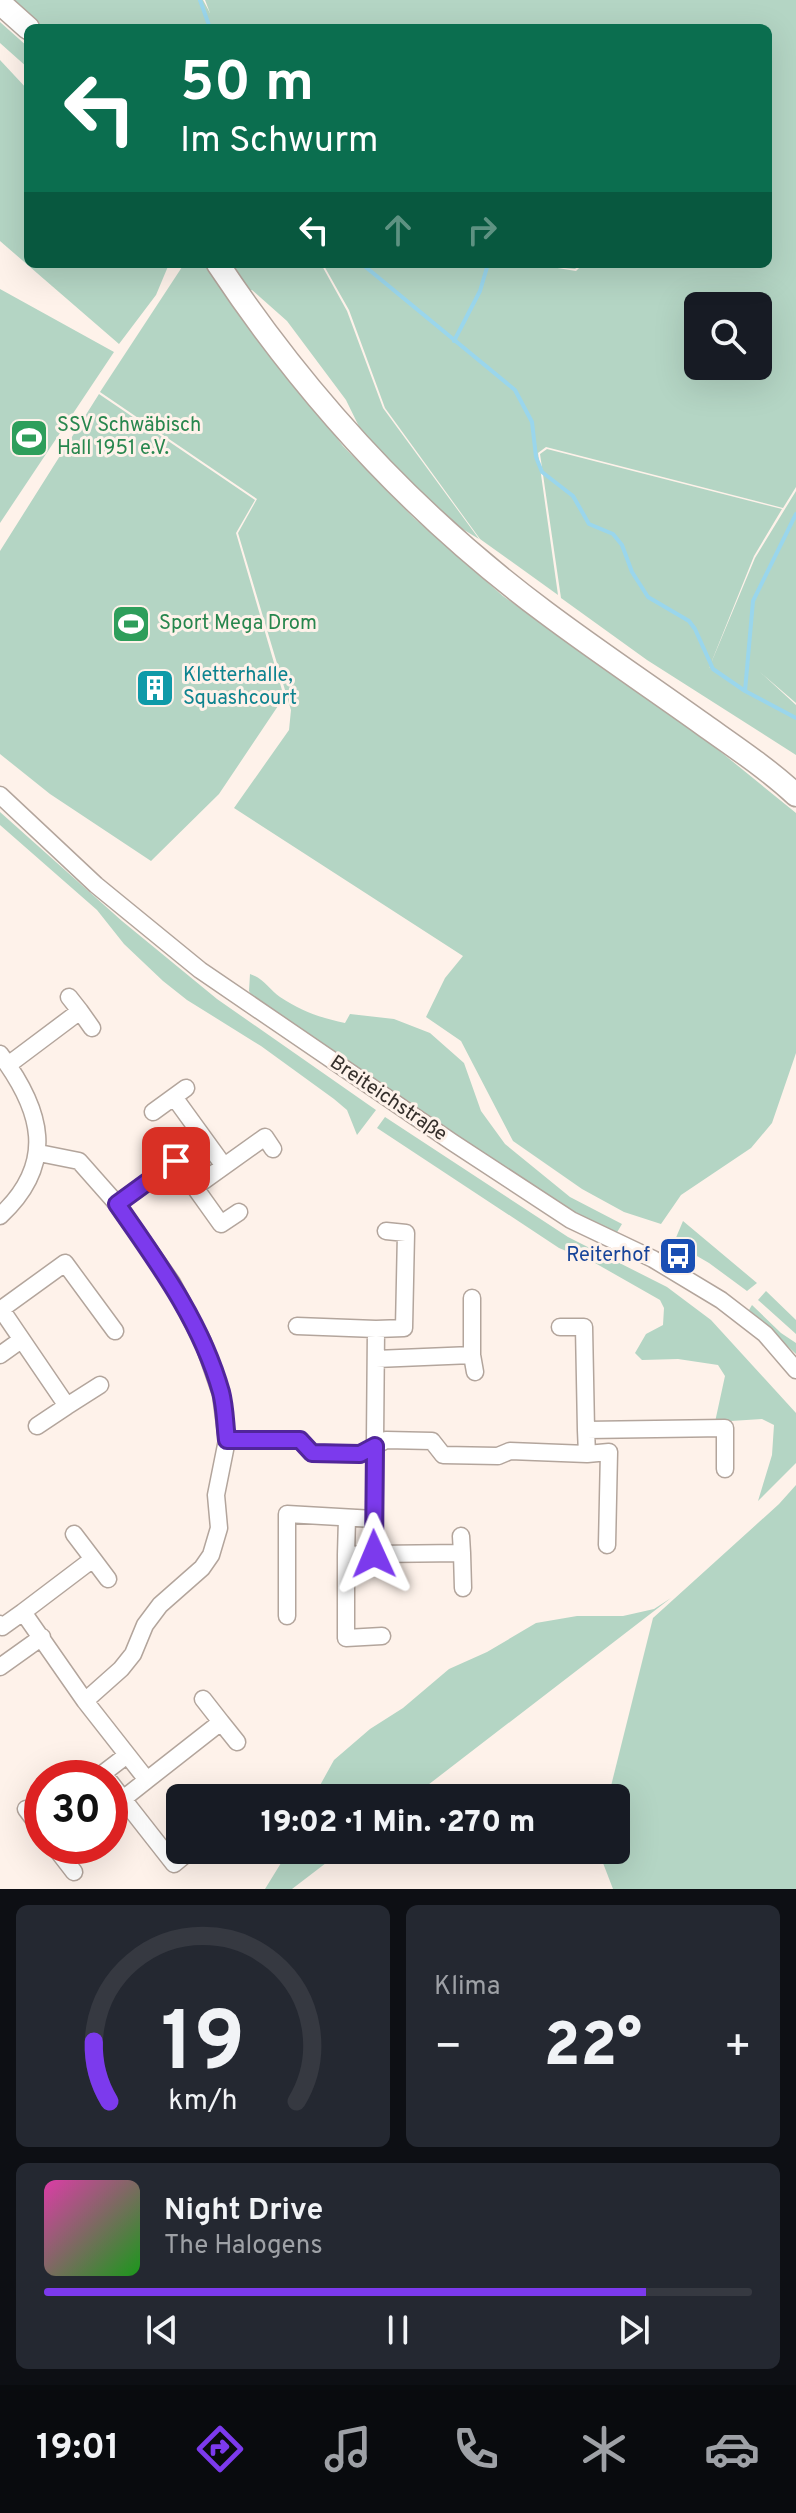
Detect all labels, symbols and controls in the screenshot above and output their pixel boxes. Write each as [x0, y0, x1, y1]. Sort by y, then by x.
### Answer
text: 50 m [180, 50, 314, 120]
icon: left [48, 56, 152, 160]
text: Im Schwurm [180, 119, 379, 165]
icon: left [292, 208, 336, 252]
icon: ahead [376, 208, 420, 252]
icon: right [460, 208, 504, 252]
map controls [684, 292, 772, 380]
button: search [684, 292, 772, 380]
place label: SSV Schwäbisch Hall 1951 e.V. [57, 413, 201, 462]
sports icon: SSV Schwäbisch Hall 1951 e.V. [8, 417, 50, 459]
sports icon: Sport Mega Drom [110, 603, 152, 645]
place label: Sport Mega Drom [159, 611, 317, 637]
place label: Kletterhalle, Squashcourt [183, 663, 297, 712]
building icon: Kletterhalle, Squashcourt [134, 667, 176, 709]
street label: Breiteichstraße [324, 1050, 452, 1148]
pin [142, 1127, 210, 1195]
icon: arrive [154, 1139, 198, 1183]
bus stop icon: Reiterhof [657, 1235, 699, 1277]
place label: Reiterhof [566, 1243, 650, 1269]
position arrow [332, 1512, 416, 1596]
speed limit sign: 30 [24, 1760, 128, 1864]
text: 19:02 · 1 Min. · 270 m [261, 1805, 535, 1842]
text: Klima [434, 1971, 500, 2004]
text: 19 [161, 1995, 245, 2100]
text: 22° [544, 2011, 642, 2087]
text: − [434, 2021, 462, 2077]
text: + [724, 2021, 752, 2077]
text: km/h [168, 2084, 238, 2120]
text: Night Drive [164, 2193, 323, 2230]
text: The Halogens [164, 2230, 323, 2263]
icon: previous [140, 2308, 184, 2352]
icon: pause [376, 2308, 420, 2352]
icon: next [612, 2308, 656, 2352]
icon: directions [192, 2421, 248, 2477]
icon: music [320, 2421, 376, 2477]
icon: phone [448, 2421, 504, 2477]
icon: climate [576, 2421, 632, 2477]
icon: car [704, 2421, 760, 2477]
text: 19:01 [36, 2426, 119, 2472]

